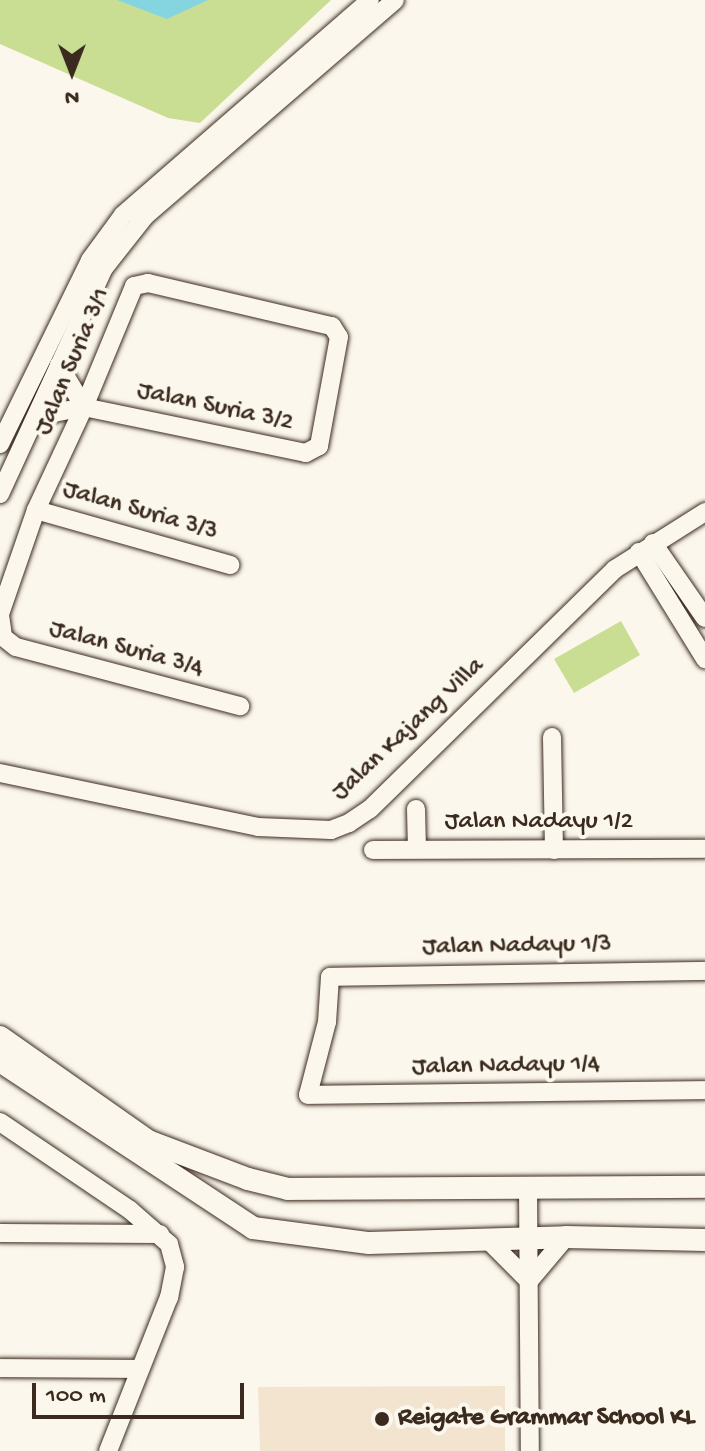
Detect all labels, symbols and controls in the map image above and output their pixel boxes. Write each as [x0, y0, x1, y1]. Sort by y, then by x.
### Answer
north arrow [32, 32, 112, 112]
text: N [65, 83, 79, 109]
street label: Jalan Suria 3/1 [29, 284, 119, 440]
street label: Jalan Suria 3/2 [134, 376, 296, 440]
street label: Jalan Suria 3/3 [59, 475, 221, 549]
street label: Jalan Suria 3/4 [45, 614, 207, 686]
street label: Jalan Kajang Villa [326, 651, 492, 809]
street label: Jalan Nadayu 1/2 [445, 807, 633, 839]
street label: Jalan Nadayu 1/3 [422, 930, 612, 964]
street label: Jalan Nadayu 1/4 [412, 1050, 600, 1084]
scale bar [36, 1367, 248, 1417]
text: 100 m [46, 1382, 106, 1411]
place label: Reigate Grammar School KL [398, 1403, 694, 1435]
marker: Reigate Grammar School KL [373, 1410, 391, 1428]

